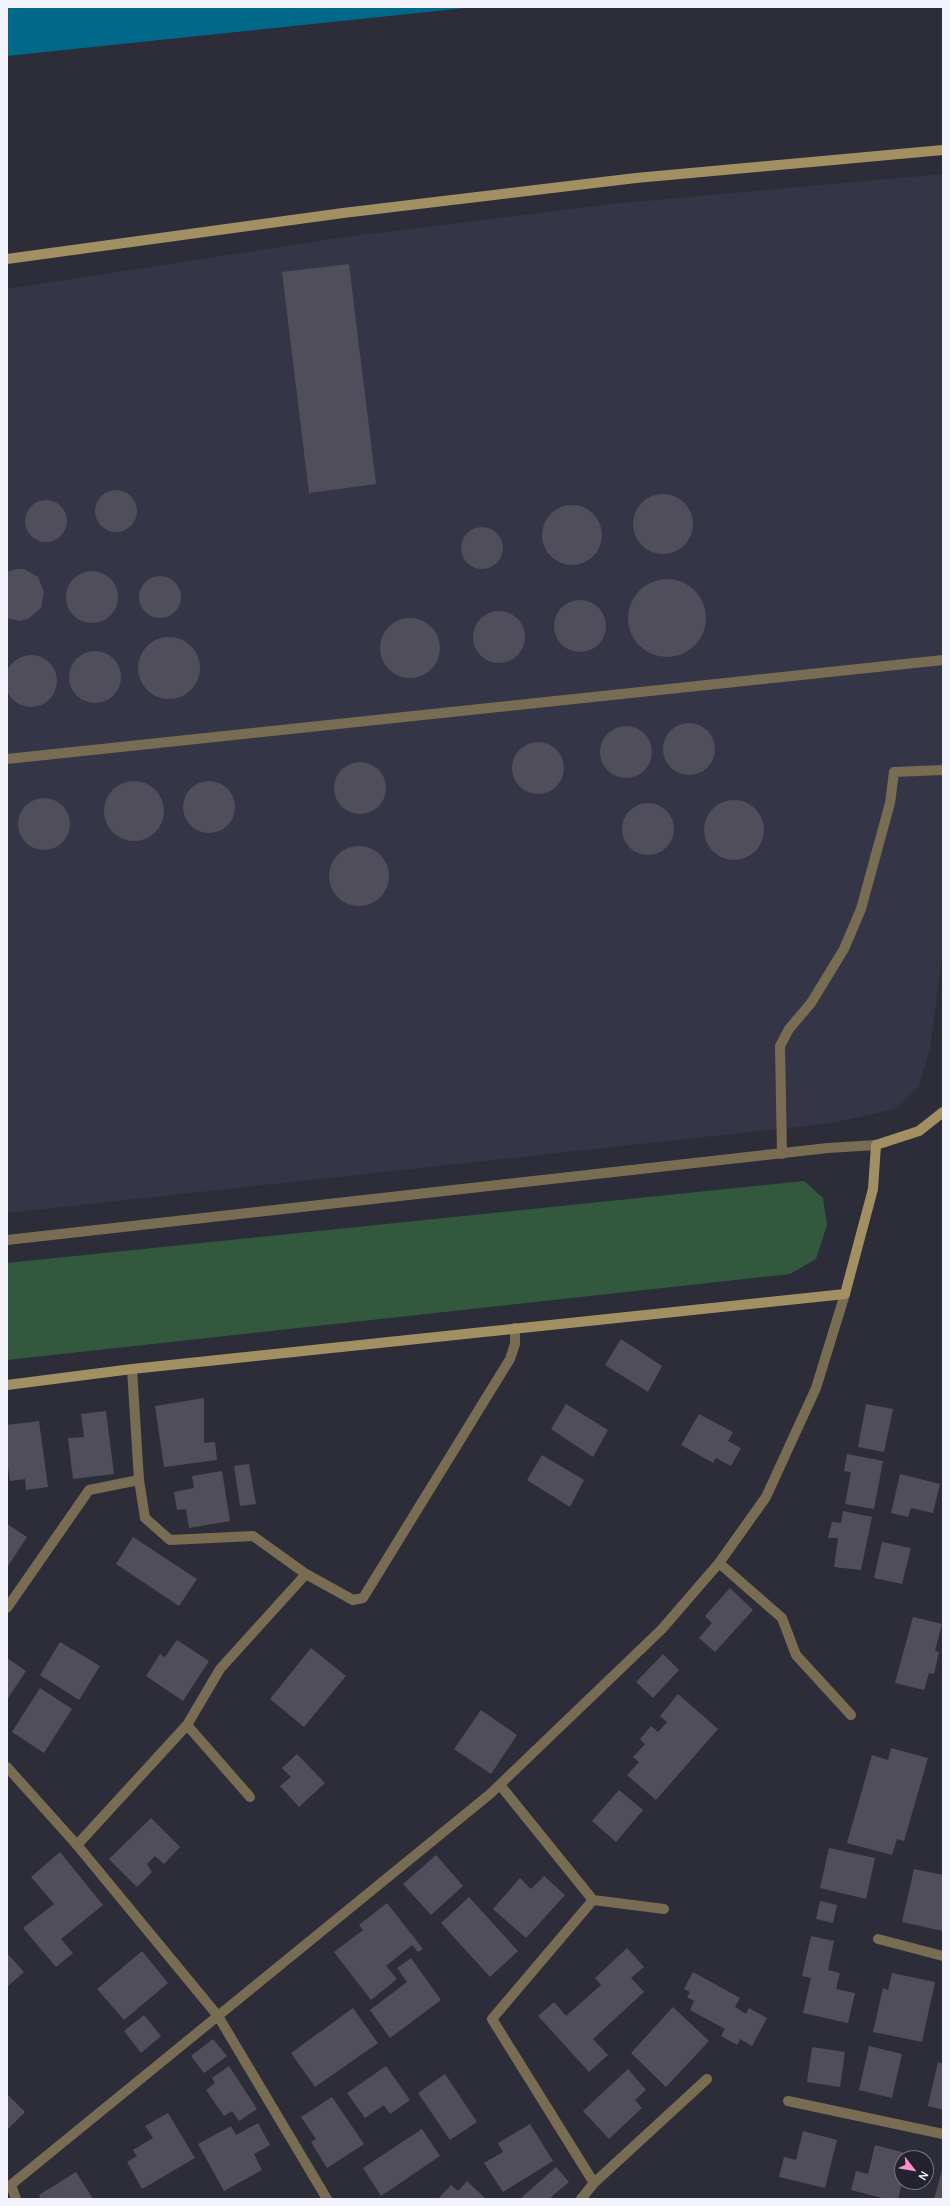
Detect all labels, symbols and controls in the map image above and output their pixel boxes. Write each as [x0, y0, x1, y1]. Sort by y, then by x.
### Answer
north arrow [894, 2150, 934, 2190]
text: N [915, 2169, 932, 2183]

